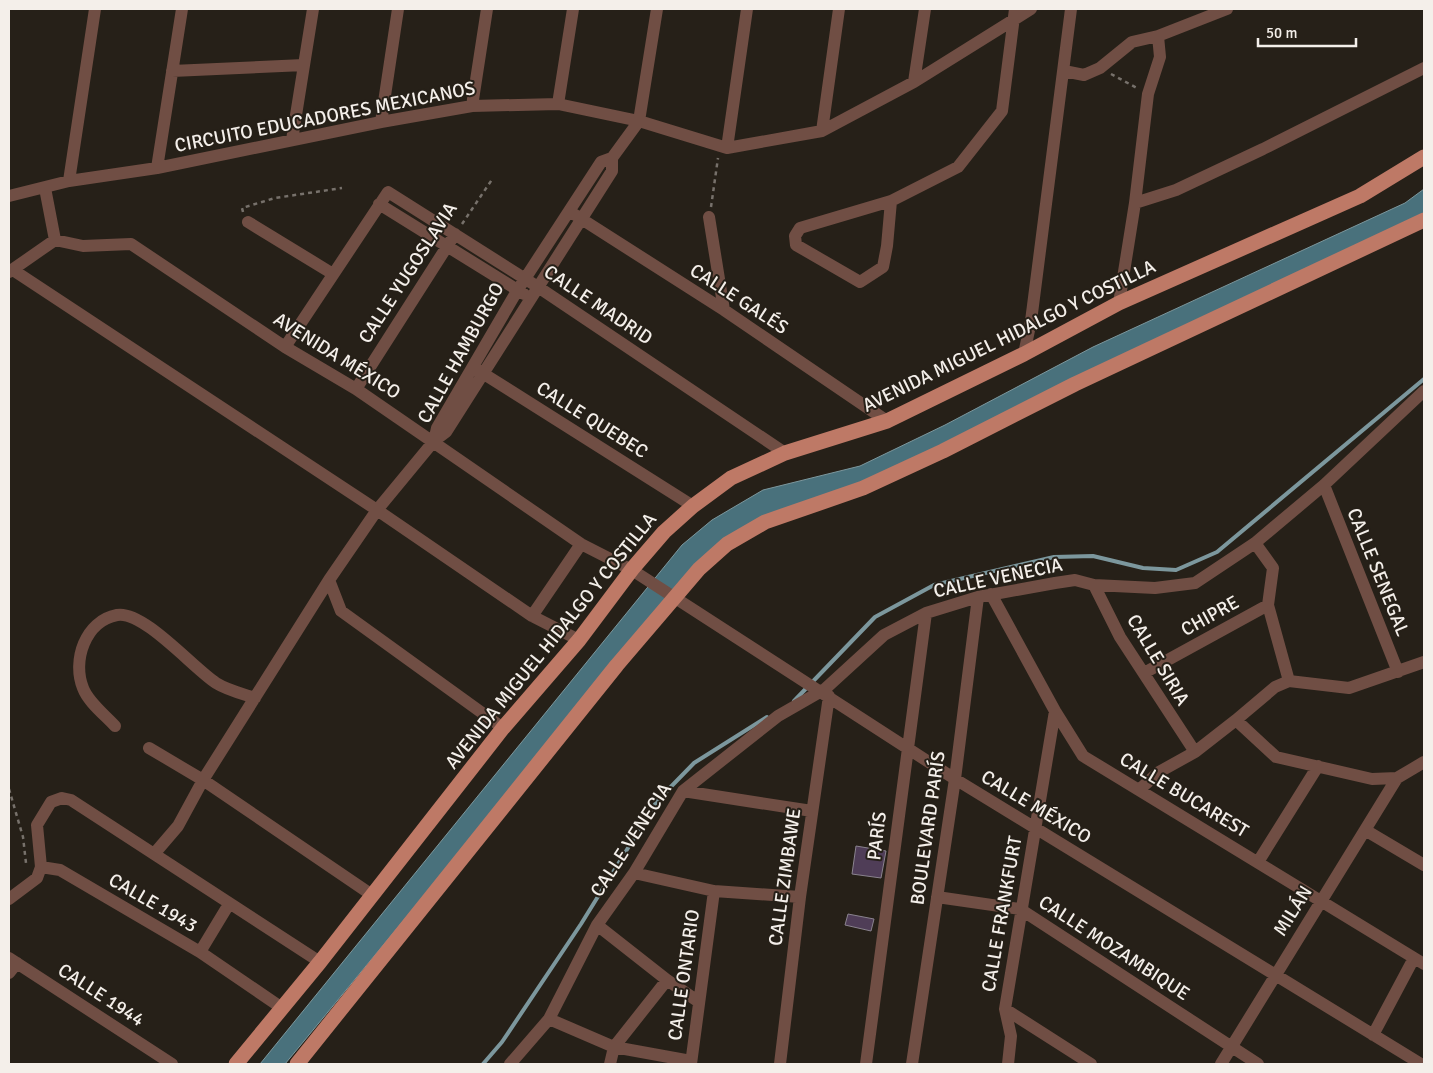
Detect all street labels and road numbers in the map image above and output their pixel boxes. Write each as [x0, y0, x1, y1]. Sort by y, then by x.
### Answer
street label: CIRCUITO EDUCADORES MEXICANOS [173, 76, 477, 158]
street label: CALLE YUGOSLAVIA [353, 198, 463, 348]
street label: AVENIDA MIGUEL HIDALGO Y COSTILLA [859, 254, 1160, 418]
street label: CALLE GALÉS [685, 258, 793, 340]
street label: CALLE MADRID [539, 260, 657, 350]
street label: CALLE HAMBURGO [412, 278, 510, 428]
street label: AVENIDA MÉXICO [269, 307, 405, 405]
street label: CALLE QUEBEC [532, 376, 652, 464]
street label: CALLE SENEGAL [1341, 505, 1415, 640]
street label: AVENIDA MIGUEL HIDALGO Y COSTILLA [440, 508, 662, 774]
street label: CALLE VENECIA [931, 553, 1065, 603]
street label: CHIPRE [1177, 590, 1243, 642]
street label: CALLE SIRIA [1121, 610, 1195, 710]
street label: CALLE BUCAREST [1115, 747, 1253, 843]
street label: BOULEVARD PARÍS [905, 749, 951, 907]
street label: CALLE MÉXICO [977, 765, 1095, 849]
street label: CALLE VENECIA [585, 778, 677, 902]
street label: CALLE ZIMBAWE [763, 807, 807, 947]
street label: PARÍS [862, 810, 892, 862]
street label: CALLE FRANKFURT [976, 834, 1028, 994]
street label: CALLE 1943 [104, 868, 202, 938]
street label: MILÁN [1268, 881, 1318, 941]
street label: CALLE MOZAMBIQUE [1034, 890, 1194, 1006]
street label: CALLE ONTARIO [663, 908, 705, 1042]
street label: CALLE 1944 [53, 958, 149, 1032]

